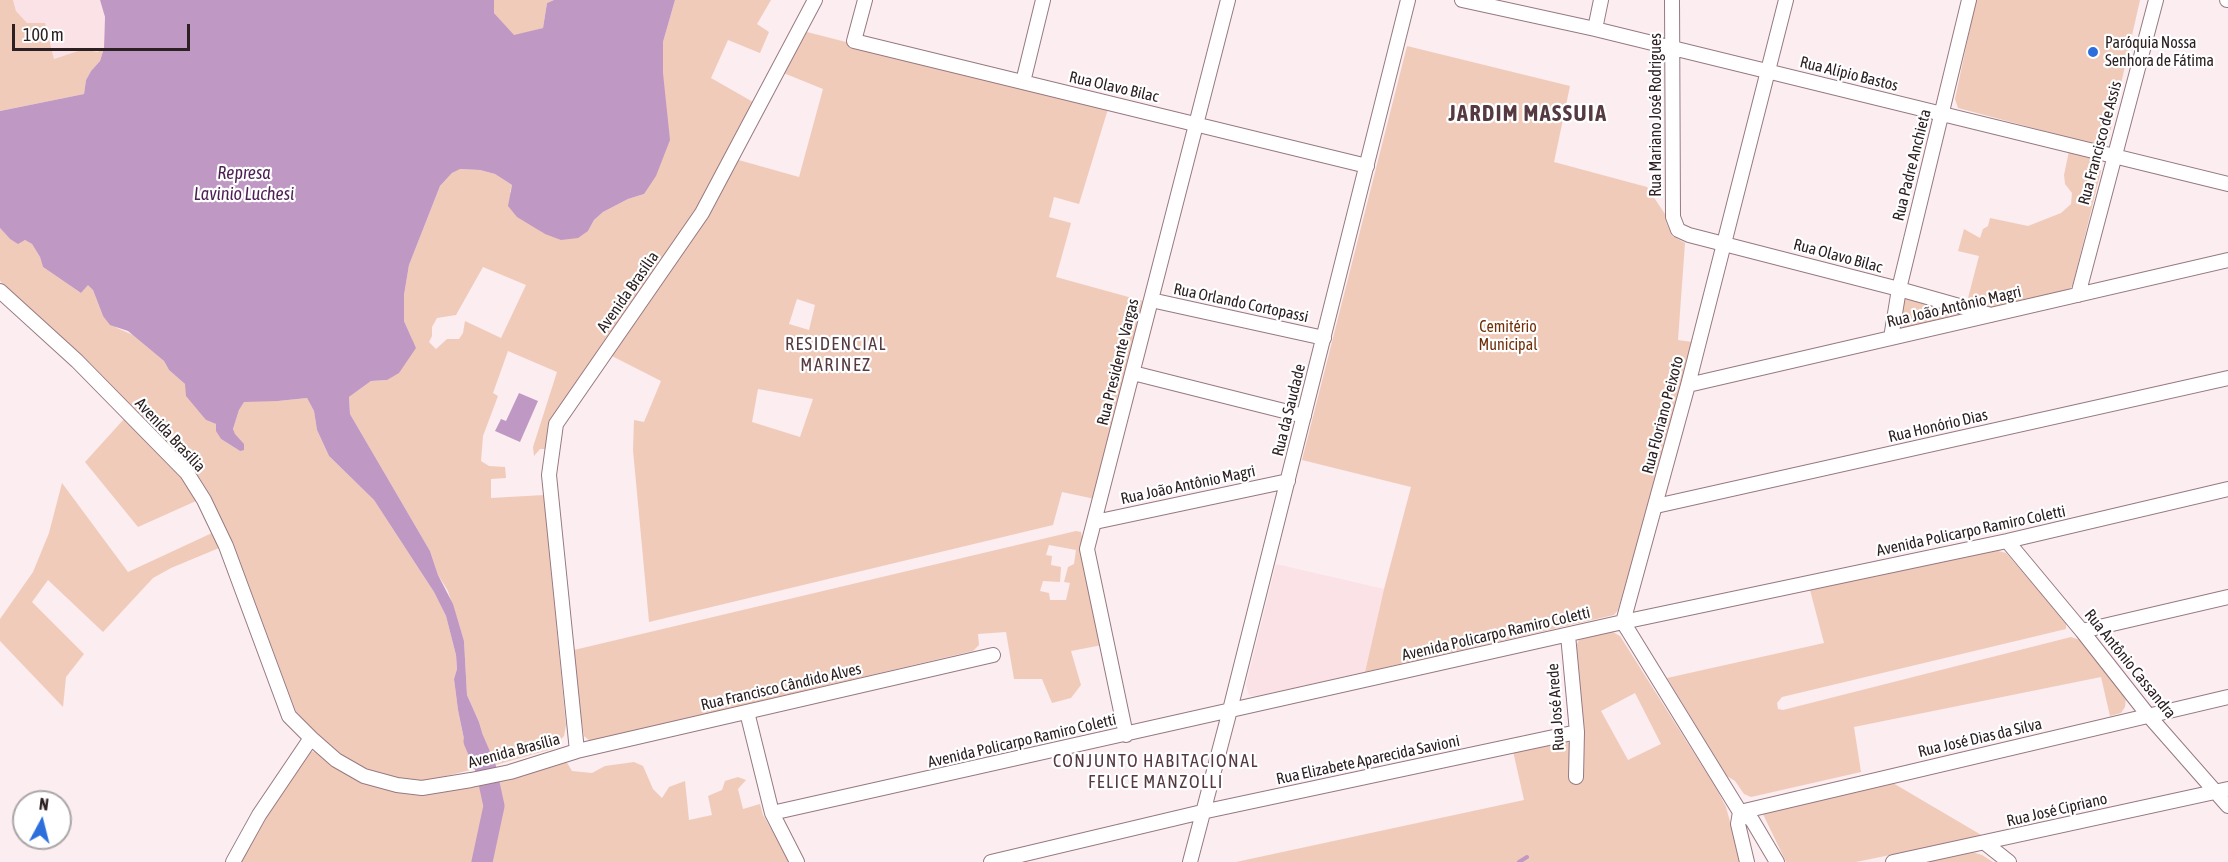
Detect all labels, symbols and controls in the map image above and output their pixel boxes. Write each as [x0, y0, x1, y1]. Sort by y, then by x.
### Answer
scale bar [15, 12, 194, 50]
text: 100 m [23, 24, 64, 45]
street label: Rua Mariano José Rodrigues [1646, 33, 1666, 197]
place label: Paróquia Nossa Senhora de Fátima [2105, 33, 2214, 71]
marker: Paróquia Nossa Senhora de Fátima [2086, 45, 2100, 59]
street label: Rua Alípio Bastos [1798, 53, 1900, 95]
street label: Rua Olavo Bilac [1067, 67, 1161, 107]
street label: Rua Francisco de Assis [2074, 79, 2126, 207]
district label: JARDIM MASSUIA [1449, 101, 1607, 127]
street label: Rua Padre Anchieta [1889, 107, 1935, 223]
water label: Represa Lavinio Luchesi [194, 162, 294, 204]
street label: Rua Olavo Bilac [1791, 235, 1885, 277]
street label: Avenida Brasília [593, 248, 663, 336]
street label: Rua Orlando Cortopassi [1172, 279, 1310, 327]
street label: Rua João Antônio Magri [1885, 282, 2023, 332]
street label: Rua Presidente Vargas [1093, 297, 1143, 427]
park label: Cemitério Municipal [1479, 317, 1537, 355]
district label: RESIDENCIAL MARINEZ [785, 333, 887, 376]
street label: Rua Floriano Peixoto [1638, 354, 1688, 476]
street label: Rua da Saudade [1268, 362, 1310, 458]
street label: Avenida Brasília [131, 394, 209, 476]
street label: Rua Honório Dias [1886, 405, 1990, 447]
street label: Rua João Antônio Magri [1119, 461, 1257, 509]
street label: Avenida Policarpo Ramiro Coletti [1875, 502, 2067, 560]
street label: Avenida Policarpo Ramiro Coletti [1400, 603, 1592, 665]
street label: Rua Antônio Cassandra [2080, 606, 2180, 722]
street label: Rua Francisco Cândido Alves [699, 659, 863, 715]
street label: Rua José Arede [1543, 663, 1569, 751]
street label: Avenida Policarpo Ramiro Coletti [926, 710, 1118, 772]
street label: Rua José Dias da Silva [1916, 714, 2044, 762]
street label: Avenida Brasília [466, 730, 562, 772]
street label: Rua Elizabete Aparecida Savioni [1275, 731, 1461, 789]
district label: CONJUNTO HABITACIONAL FELICE MANZOLLI [1053, 750, 1259, 792]
street label: Rua José Cipriano [2005, 789, 2109, 831]
north arrow [12, 790, 72, 850]
text: N [38, 795, 50, 814]

